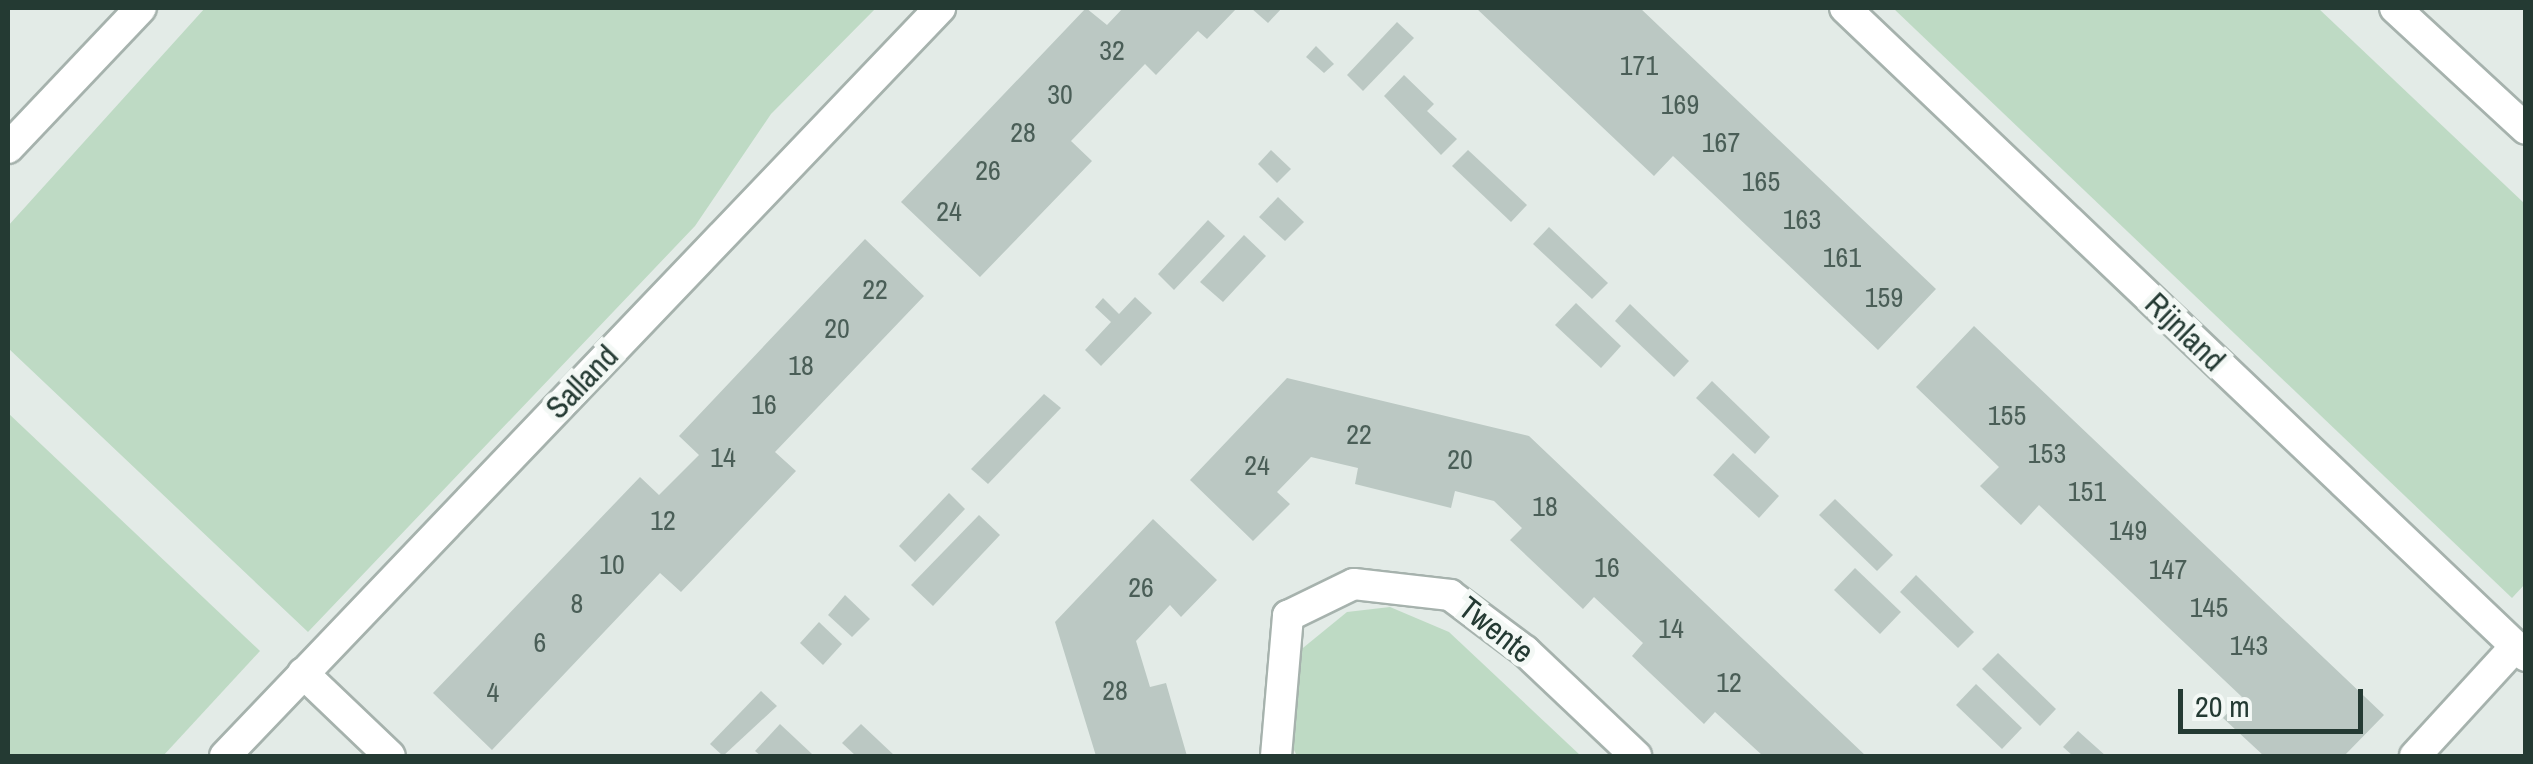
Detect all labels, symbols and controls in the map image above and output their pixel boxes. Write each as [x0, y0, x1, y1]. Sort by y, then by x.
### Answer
house number: 32 [1099, 33, 1125, 67]
house number: 171 [1620, 48, 1658, 82]
house number: 30 [1047, 77, 1073, 111]
house number: 169 [1661, 87, 1699, 121]
house number: 28 [1010, 115, 1036, 149]
house number: 167 [1702, 125, 1740, 159]
house number: 26 [975, 153, 1001, 187]
house number: 165 [1742, 164, 1780, 198]
house number: 24 [936, 194, 962, 228]
house number: 163 [1783, 202, 1821, 236]
house number: 161 [1823, 240, 1861, 274]
house number: 22 [862, 272, 888, 306]
house number: 159 [1865, 280, 1903, 314]
street label: Rijnland [2137, 285, 2233, 379]
house number: 20 [824, 311, 850, 345]
street label: Salland [538, 337, 626, 427]
house number: 18 [788, 348, 814, 382]
house number: 16 [751, 387, 777, 421]
house number: 155 [1988, 398, 2026, 432]
house number: 22 [1346, 417, 1372, 451]
house number: 153 [2028, 436, 2066, 470]
house number: 14 [710, 440, 736, 474]
house number: 20 [1447, 442, 1473, 476]
house number: 24 [1244, 448, 1270, 482]
house number: 151 [2068, 474, 2106, 508]
house number: 18 [1532, 489, 1558, 523]
house number: 12 [650, 503, 676, 537]
house number: 149 [2109, 513, 2147, 547]
house number: 10 [599, 547, 625, 581]
house number: 16 [1594, 550, 1620, 584]
house number: 147 [2149, 552, 2187, 586]
house number: 26 [1128, 570, 1154, 604]
house number: 8 [571, 586, 583, 620]
street label: Twente [1451, 589, 1541, 671]
house number: 145 [2190, 590, 2228, 624]
house number: 14 [1658, 611, 1684, 645]
house number: 6 [534, 625, 546, 659]
house number: 143 [2230, 628, 2268, 662]
house number: 12 [1716, 665, 1742, 699]
scale bar [2183, 669, 2368, 731]
house number: 28 [1102, 673, 1128, 707]
house number: 4 [487, 675, 499, 709]
text: 20 m [2195, 686, 2250, 726]

